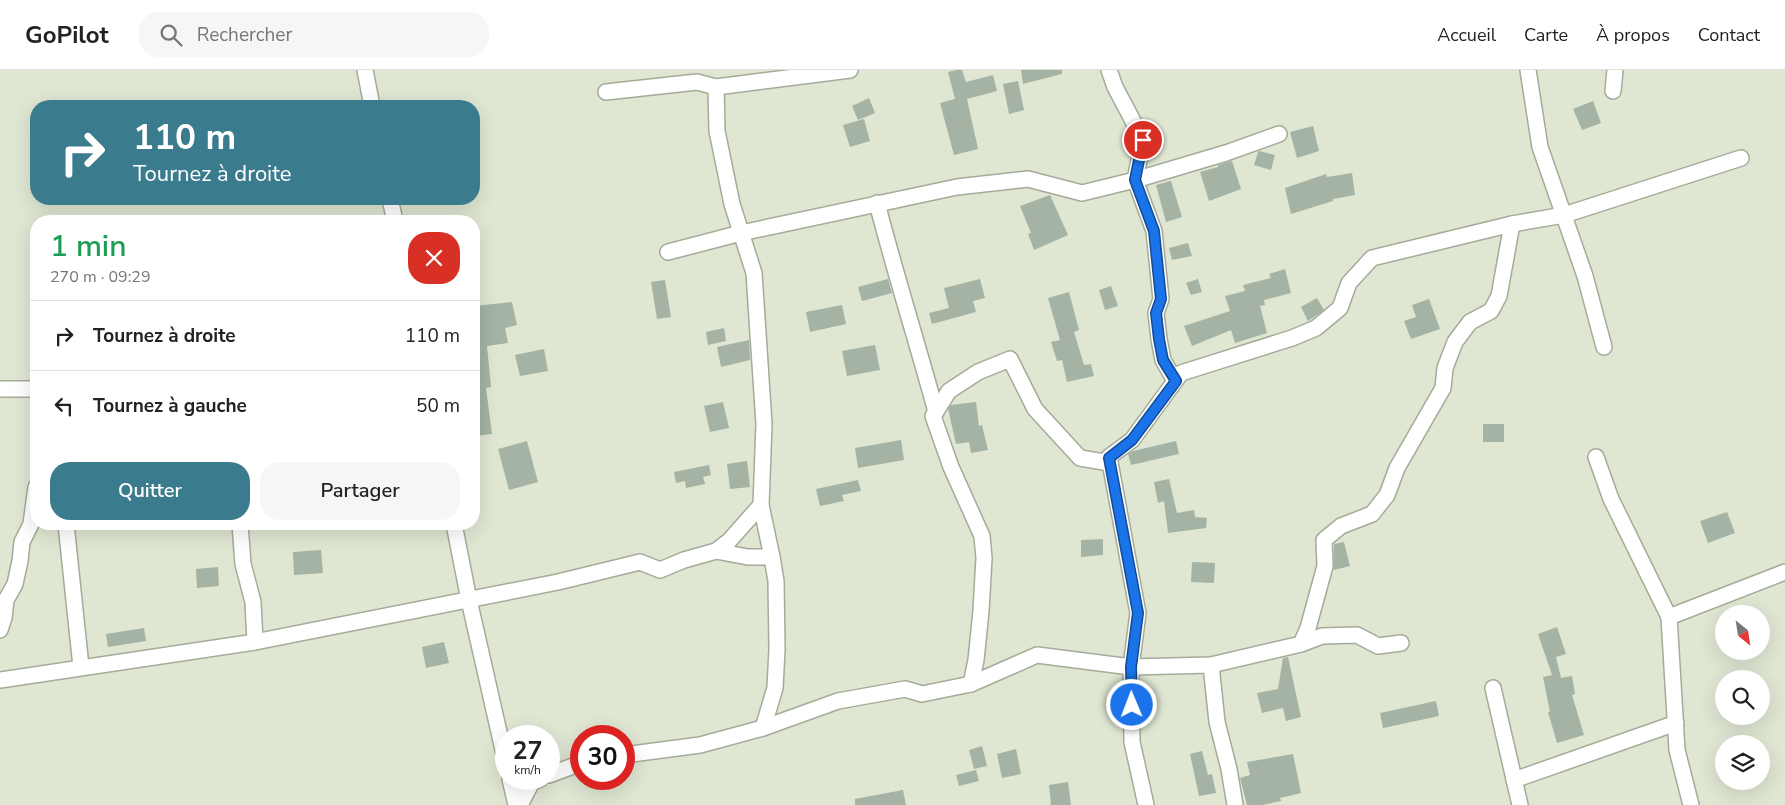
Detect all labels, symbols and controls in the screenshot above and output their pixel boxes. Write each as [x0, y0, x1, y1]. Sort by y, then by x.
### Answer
search box [139, 12, 489, 57]
text: GoPilot [25, 19, 109, 51]
icon: search [157, 21, 185, 49]
text: Rechercher [197, 22, 292, 48]
text: Accueil [1437, 23, 1496, 47]
text: Carte [1524, 23, 1568, 47]
text: À propos [1596, 23, 1670, 47]
text: Contact [1698, 23, 1760, 47]
text: 110 m [133, 114, 236, 161]
pin [1122, 119, 1164, 161]
icon: right [50, 120, 115, 185]
icon: arrive [1129, 126, 1157, 154]
text: Tournez à droite [133, 159, 292, 189]
text: 1 min [50, 226, 126, 267]
button: close [408, 232, 460, 284]
text: 270 m · 09:29 [50, 266, 151, 288]
icon: right [50, 322, 78, 350]
text: Tournez à droite [93, 323, 236, 349]
text: 110 m [405, 323, 460, 349]
icon: left [50, 392, 78, 420]
text: Tournez à gauche [93, 393, 247, 419]
text: 50 m [416, 393, 460, 419]
button: Quitter [50, 462, 250, 520]
button: Partager [260, 462, 460, 520]
north arrow [1715, 605, 1770, 660]
map controls [1715, 605, 1770, 790]
button: search [1715, 670, 1770, 725]
position arrow [1105, 678, 1157, 730]
speed limit sign: 30 [570, 725, 635, 790]
text: 27 [512, 734, 543, 768]
button: layers [1715, 735, 1770, 790]
text: km/h [514, 762, 541, 778]

